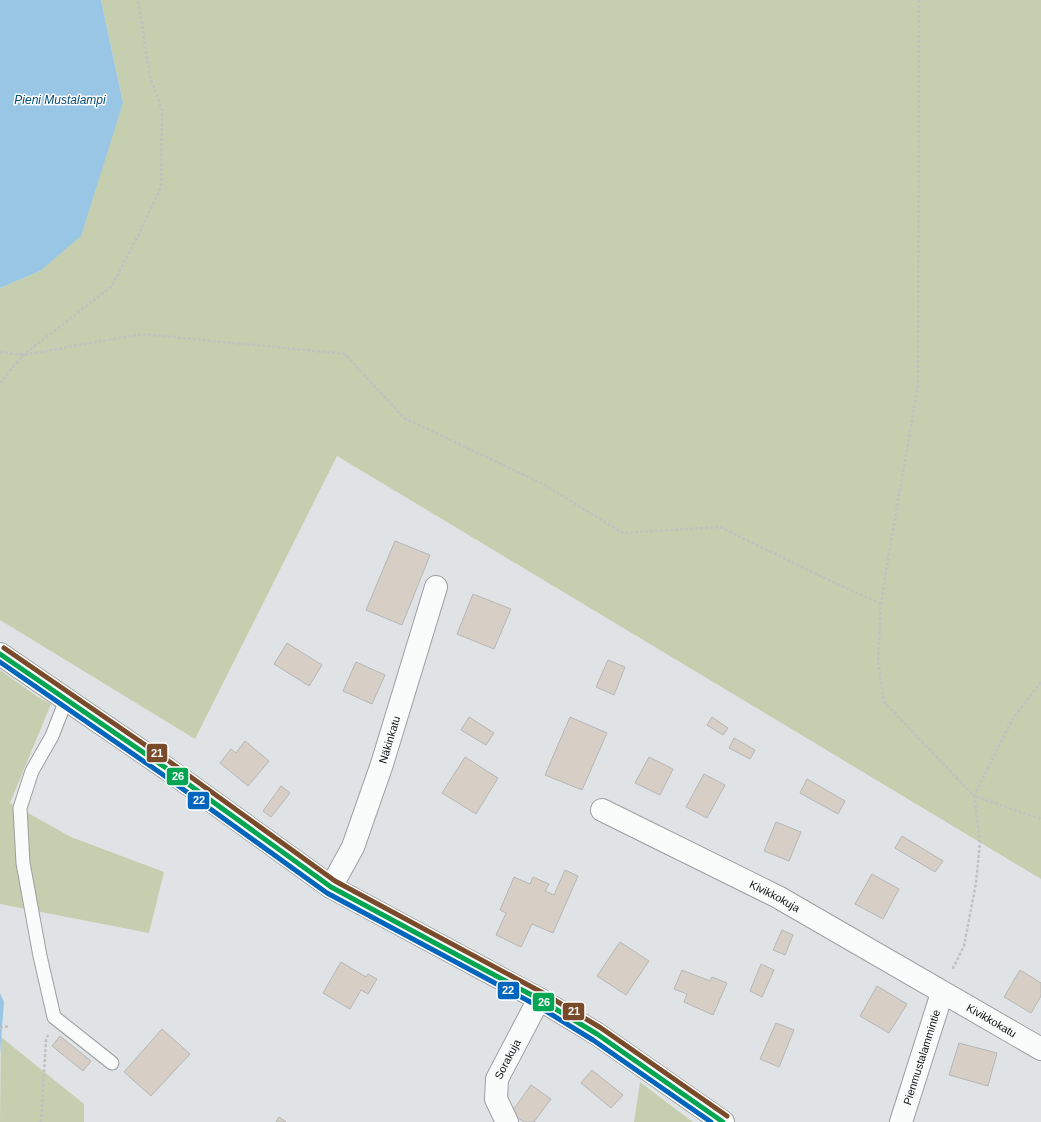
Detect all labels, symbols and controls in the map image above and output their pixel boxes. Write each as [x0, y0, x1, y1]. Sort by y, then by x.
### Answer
water label: Pieni Mustalampi [14, 93, 106, 107]
street label: Näkinkatu [377, 715, 402, 765]
line badge: 21 [146, 743, 168, 763]
text: 21 [151, 747, 163, 759]
line badge: 26 [166, 767, 189, 786]
text: 26 [172, 770, 184, 782]
line badge: 22 [187, 791, 210, 810]
text: 22 [193, 794, 205, 806]
street label: Kivikkokuja [748, 878, 803, 915]
line badge: 22 [497, 981, 520, 1000]
text: 22 [502, 984, 514, 996]
line badge: 26 [532, 992, 555, 1012]
text: 26 [538, 996, 550, 1008]
street label: Kivikkokatu [964, 1001, 1019, 1040]
line badge: 21 [562, 1002, 585, 1021]
text: 21 [568, 1005, 580, 1017]
street label: Pienmustalammintie [901, 1008, 942, 1106]
street label: Sorakuja [492, 1036, 523, 1081]

